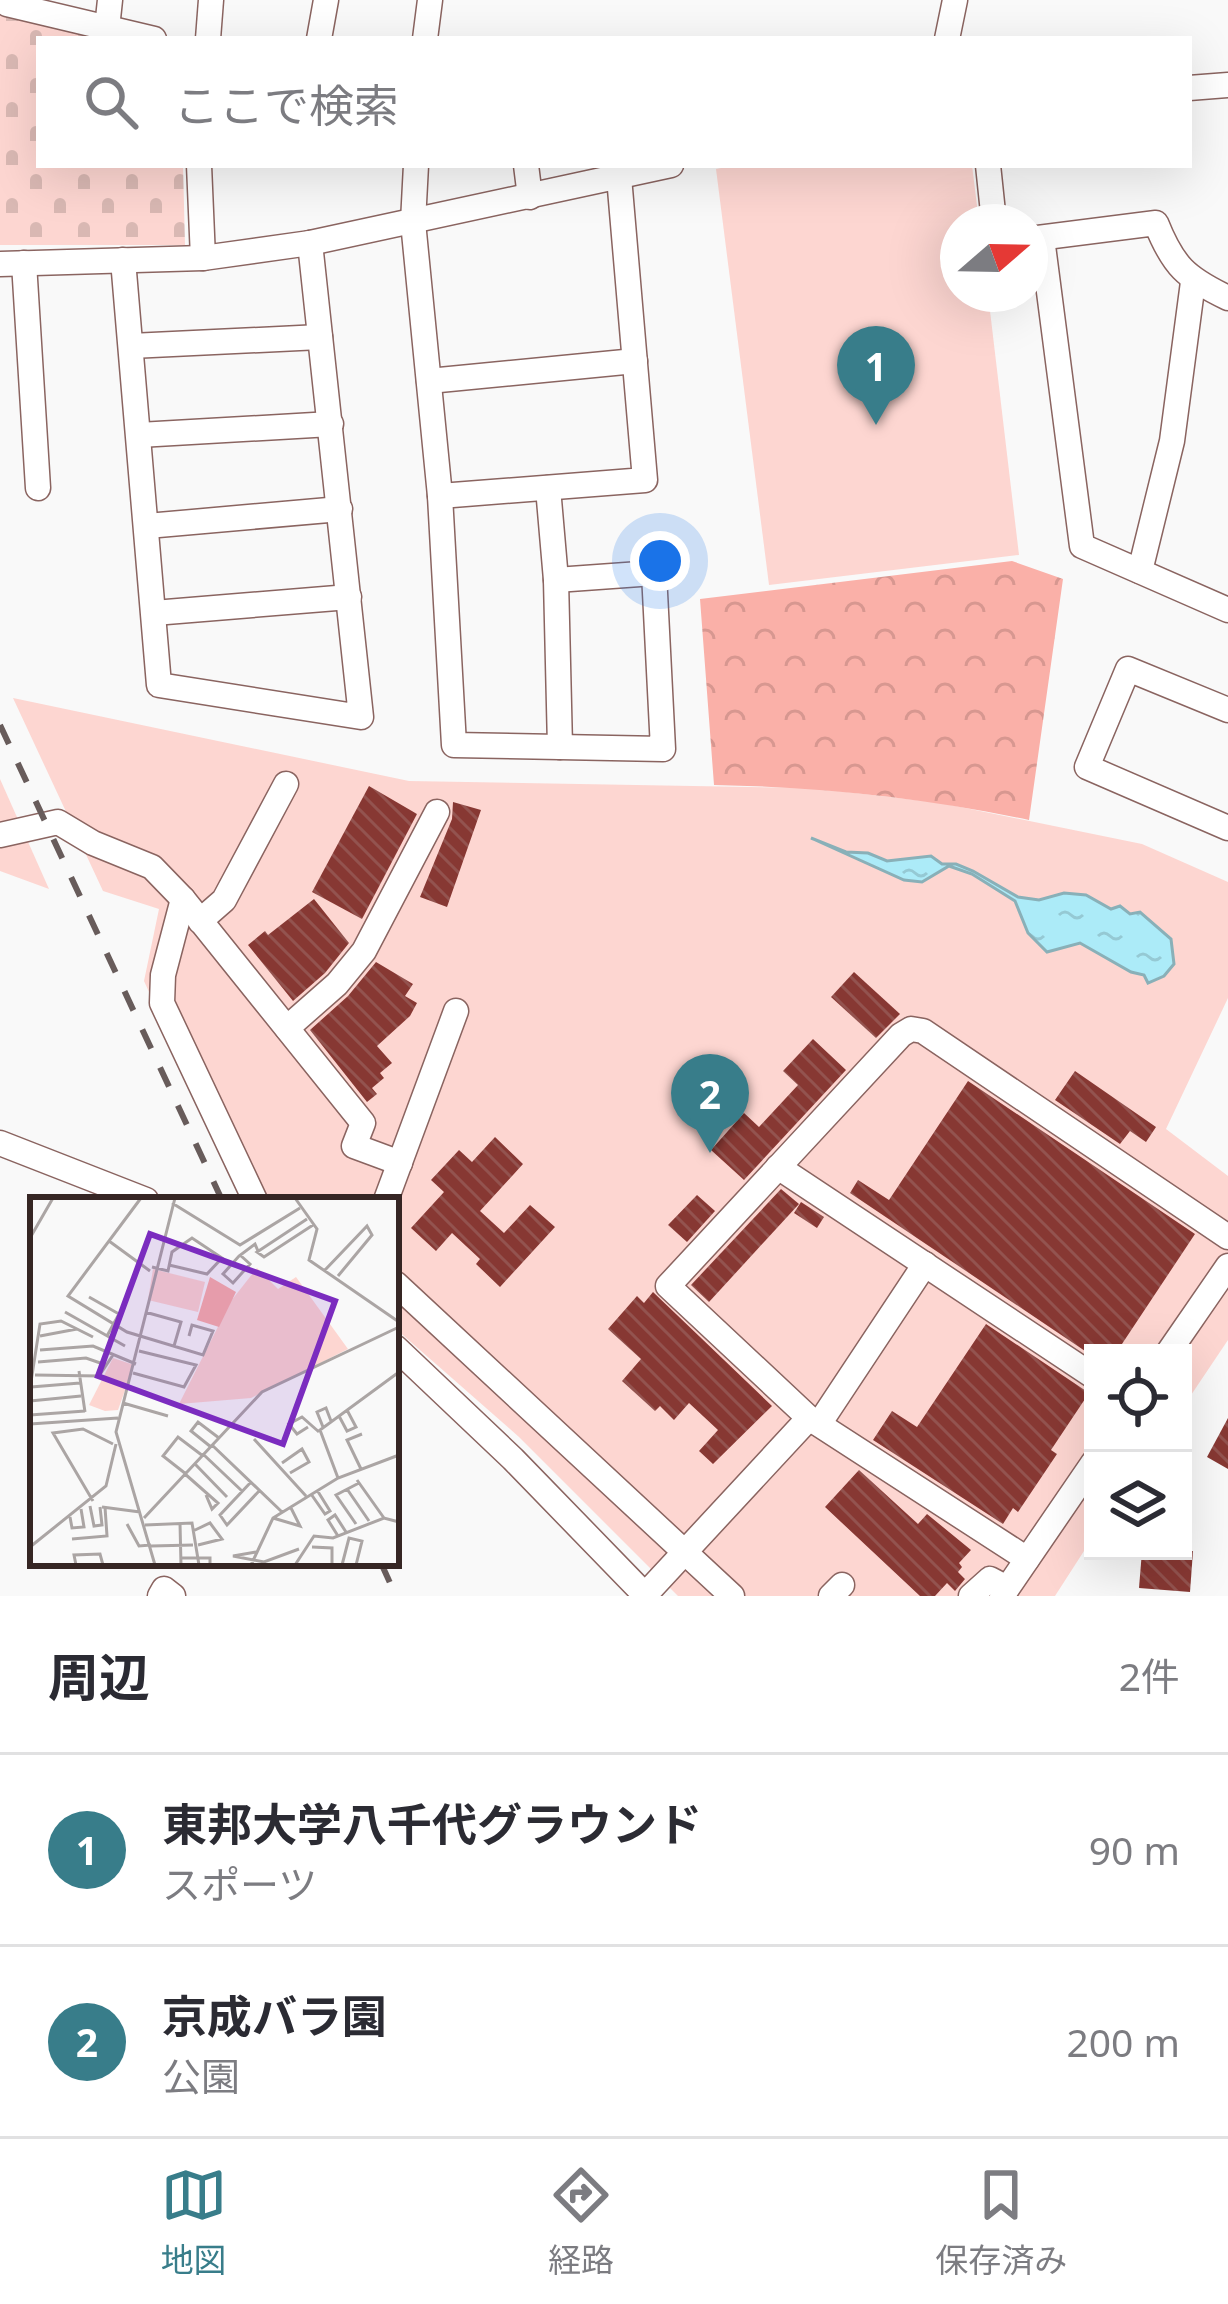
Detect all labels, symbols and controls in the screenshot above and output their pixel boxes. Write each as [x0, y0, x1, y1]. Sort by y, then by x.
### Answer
search box [36, 36, 1192, 168]
icon: search [78, 69, 144, 135]
text: ここで検索 [174, 74, 399, 135]
north arrow [940, 204, 1048, 312]
pin: 1 [837, 326, 915, 425]
your location [630, 531, 690, 591]
pin: 2 [671, 1054, 749, 1153]
inset map [30, 1197, 399, 1566]
map controls [1084, 1344, 1192, 1560]
button: locate [1084, 1344, 1192, 1452]
button: layers [1084, 1452, 1192, 1560]
text: 周辺 [48, 1641, 150, 1711]
text: 2件 [1119, 1649, 1180, 1702]
text: 東邦大学八千代グラウンド [162, 1793, 702, 1854]
text: 1 [76, 1823, 98, 1876]
text: 90 m [1089, 1823, 1180, 1876]
text: スポーツ [162, 1857, 317, 1910]
text: 京成バラ園 [162, 1985, 387, 2046]
text: 2 [76, 2015, 98, 2068]
text: 200 m [1066, 2015, 1180, 2068]
text: 公園 [162, 2049, 240, 2102]
tab: 地図 [161, 2162, 227, 2282]
tab: 経路 [548, 2162, 614, 2282]
tab: 保存済み [935, 2162, 1067, 2282]

